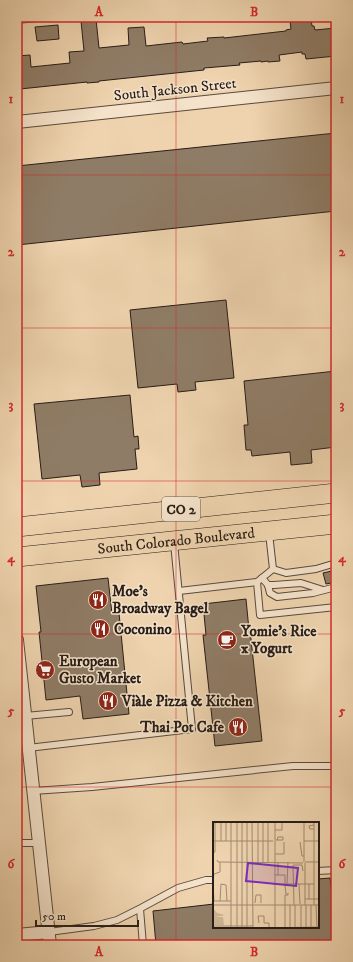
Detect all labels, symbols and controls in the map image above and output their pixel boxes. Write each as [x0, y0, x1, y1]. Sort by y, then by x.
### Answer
text: A [94, 4, 104, 20]
text: B [250, 4, 258, 20]
street label: South Jackson Street [113, 74, 237, 105]
text: 1 [9, 91, 14, 107]
text: 1 [340, 91, 345, 107]
text: 2 [8, 244, 15, 260]
text: 2 [339, 244, 346, 260]
text: 3 [9, 397, 14, 413]
text: 3 [340, 397, 345, 413]
road number: CO 2 [162, 497, 200, 521]
street label: South Colorado Boulevard [97, 523, 256, 559]
text: 4 [6, 550, 15, 567]
text: 4 [337, 550, 346, 567]
place label: Moe's Broadway Bagel [112, 582, 209, 618]
restaurant icon: Moe's Broadway Bagel [87, 589, 109, 611]
restaurant icon: Coconino [89, 618, 111, 640]
place label: Coconino [114, 620, 173, 639]
place label: Yomie's Rice x Yogurt [240, 622, 317, 658]
cafe icon: Yomie's Rice x Yogurt [216, 629, 238, 651]
place label: European Gusto Market [59, 652, 141, 688]
supermarket icon: European Gusto Market [34, 659, 56, 681]
restaurant icon: Viàle Pizza & Kitchen [97, 690, 119, 712]
place label: Viàle Pizza & Kitchen [121, 692, 253, 711]
text: 5 [7, 703, 15, 719]
text: 5 [338, 703, 346, 719]
restaurant icon: Thai Pot Cafe [227, 716, 249, 738]
place label: Thai Pot Cafe [139, 718, 225, 737]
inset map [213, 822, 319, 928]
text: 6 [8, 856, 16, 872]
text: 6 [339, 856, 347, 872]
scale bar [36, 902, 138, 928]
text: 50 m [42, 909, 66, 924]
text: A [94, 944, 104, 960]
text: B [250, 944, 258, 960]

